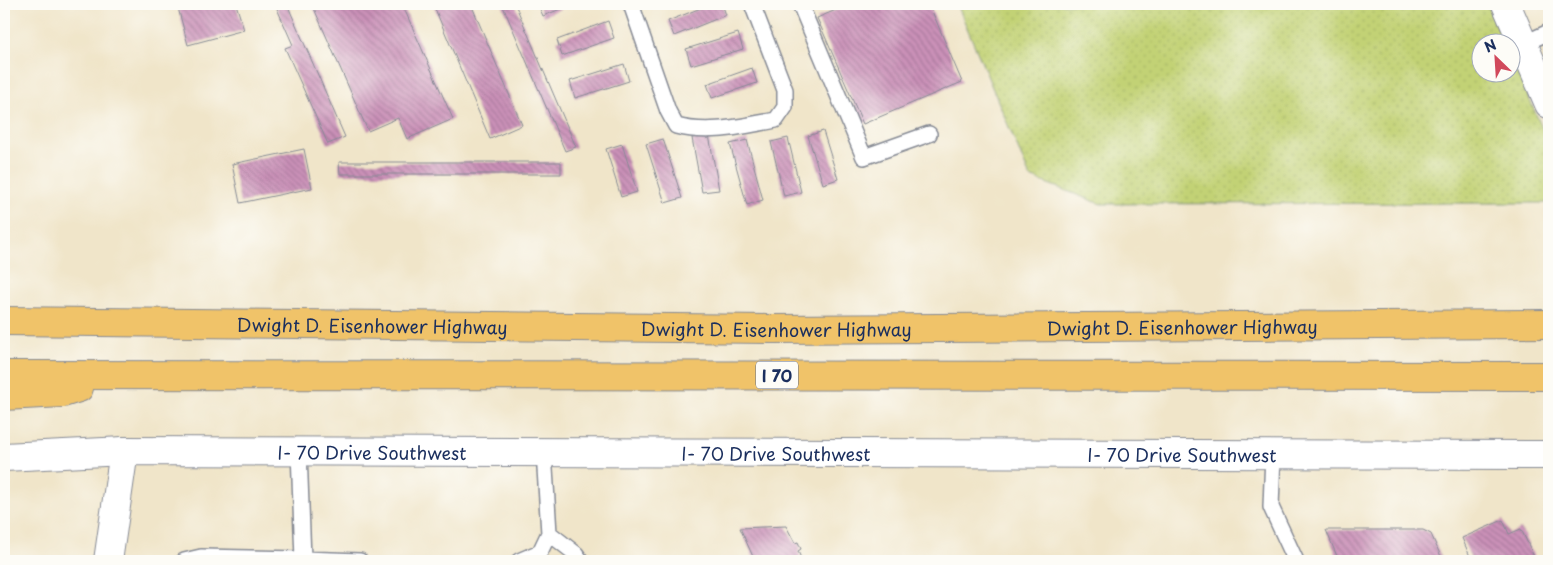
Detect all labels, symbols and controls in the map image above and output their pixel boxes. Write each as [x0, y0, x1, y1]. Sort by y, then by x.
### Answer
north arrow [1470, 32, 1520, 82]
text: N [1481, 34, 1500, 58]
street label: Dwight D. Eisenhower Highway [236, 310, 508, 340]
street label: Dwight D. Eisenhower Highway [1046, 312, 1318, 341]
street label: Dwight D. Eisenhower Highway [640, 314, 912, 343]
road number: I 70 [756, 362, 798, 388]
street label: I- 70 Drive Southwest [277, 438, 467, 465]
street label: I- 70 Drive Southwest [681, 439, 871, 467]
street label: I- 70 Drive Southwest [1087, 440, 1277, 468]

